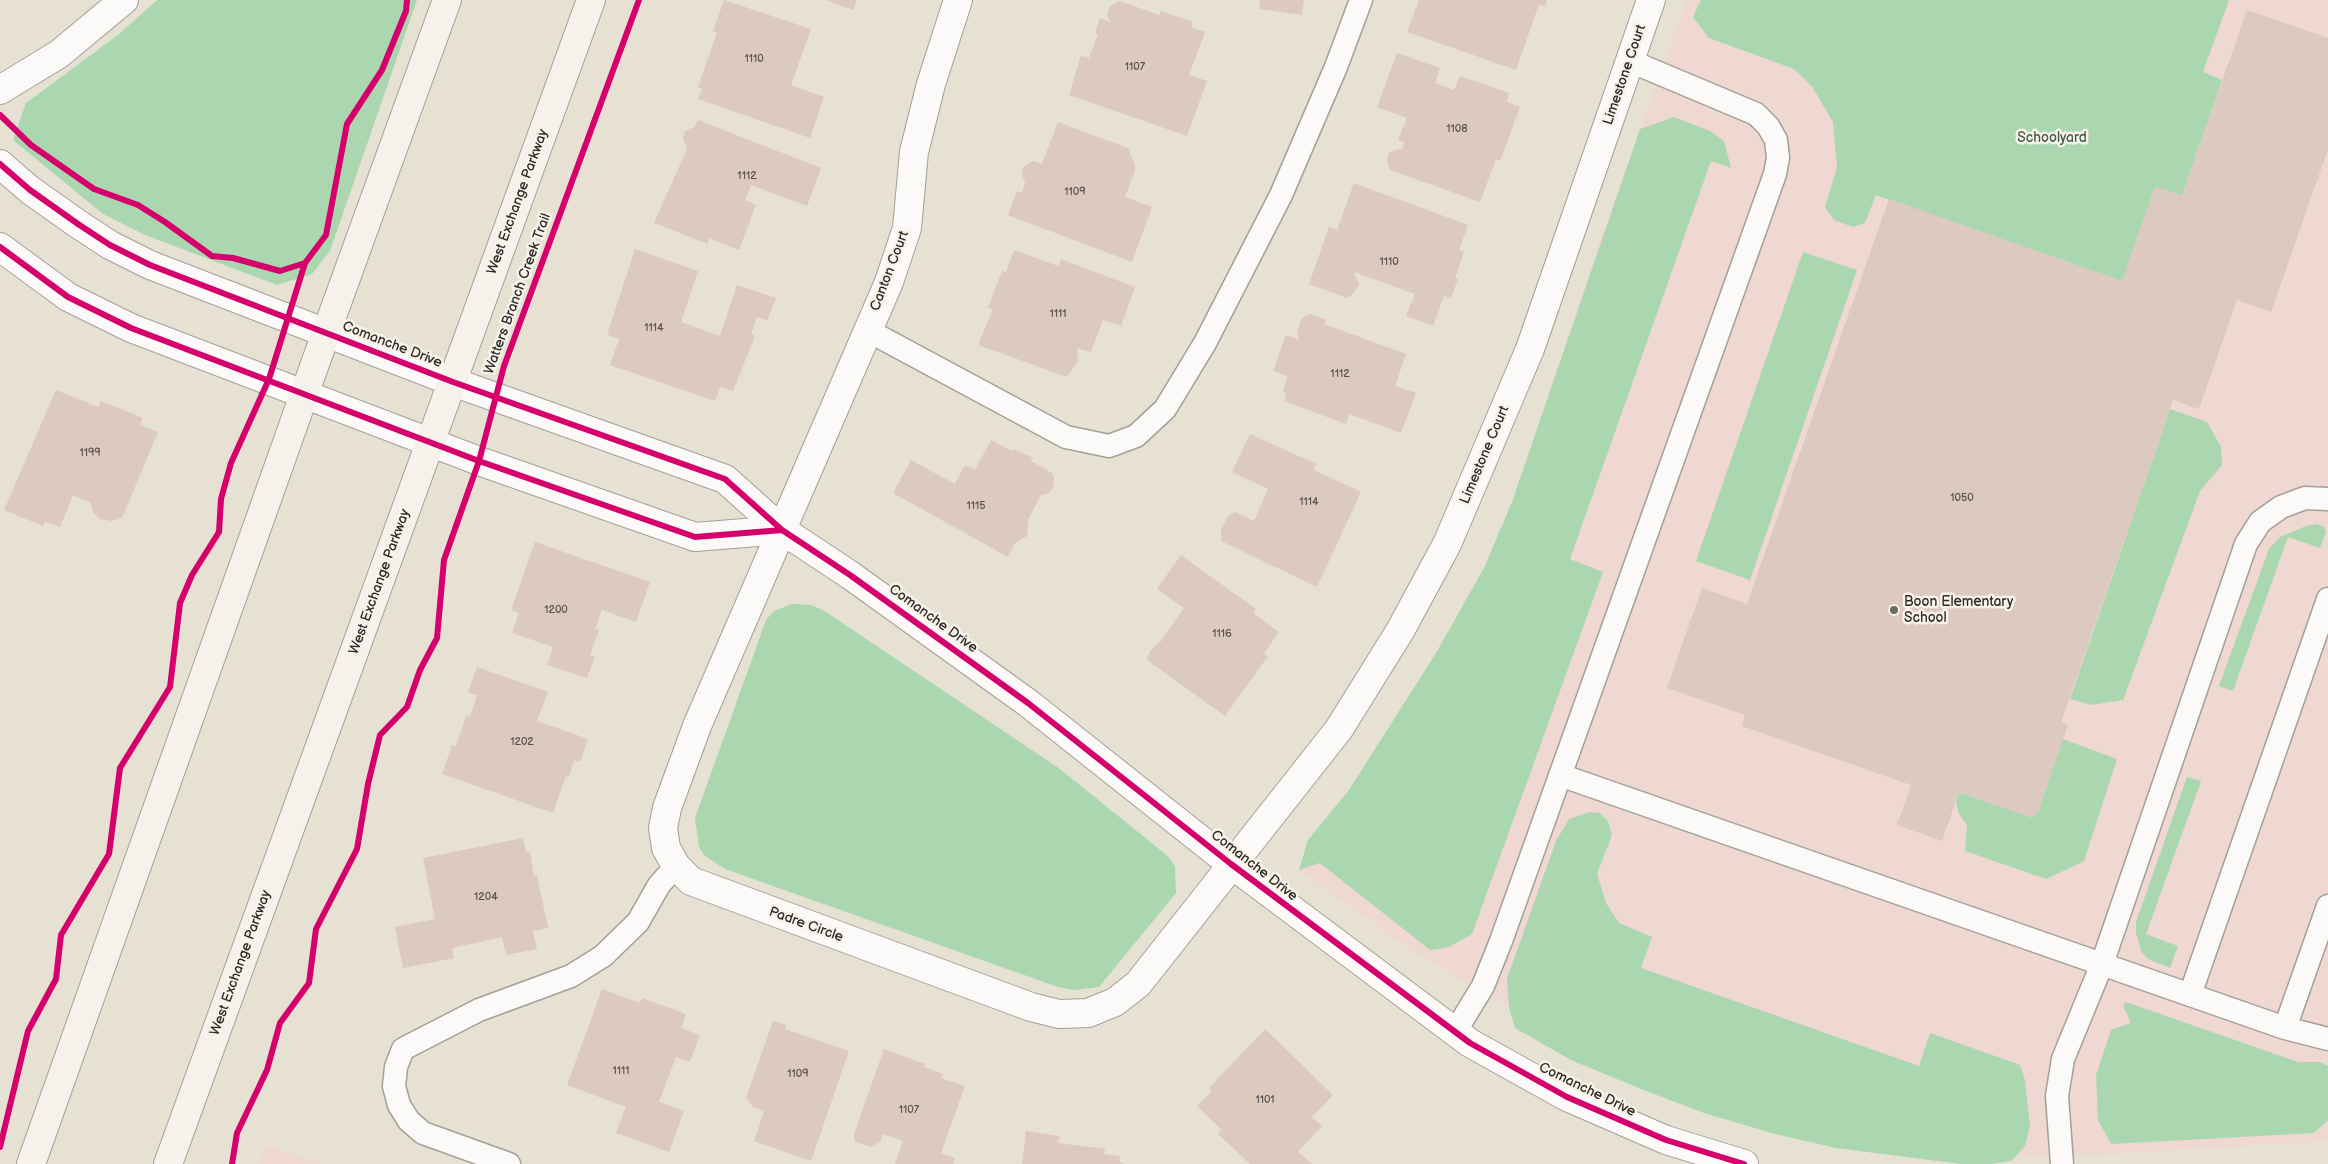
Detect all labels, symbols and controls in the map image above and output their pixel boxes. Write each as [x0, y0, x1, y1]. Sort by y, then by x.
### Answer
street label: Limestone Court [1600, 23, 1650, 127]
house number: 1110 [744, 52, 764, 66]
house number: 1107 [1125, 60, 1145, 74]
house number: 1108 [1446, 122, 1468, 136]
street label: West Exchange Parkway [484, 127, 552, 277]
park label: Schoolyard [2017, 130, 2087, 146]
house number: 1112 [737, 169, 757, 183]
house number: 1109 [1064, 185, 1086, 199]
street label: Watters Branch Creek Trail [481, 211, 555, 377]
street label: Canton Court [867, 229, 913, 313]
house number: 1110 [1379, 255, 1399, 269]
house number: 1111 [1049, 307, 1067, 321]
street label: Comanche Drive [340, 318, 444, 372]
house number: 1114 [644, 321, 664, 335]
house number: 1112 [1330, 367, 1350, 381]
street label: Limestone Court [1457, 403, 1513, 507]
house number: 1199 [79, 446, 101, 460]
house number: 1050 [1950, 491, 1974, 505]
house number: 1114 [1299, 495, 1319, 509]
house number: 1115 [966, 499, 986, 513]
street label: West Exchange Parkway [346, 507, 414, 657]
street label: Comanche Drive [885, 581, 981, 657]
place label: Boon Elementary School [1904, 594, 2013, 626]
house number: 1200 [544, 603, 568, 617]
marker: Boon Elementary School [1888, 604, 1900, 616]
house number: 1116 [1212, 627, 1232, 641]
house number: 1202 [510, 735, 534, 749]
street label: Comanche Drive [1207, 827, 1301, 905]
street label: West Exchange Parkway [207, 888, 275, 1038]
house number: 1204 [474, 890, 498, 904]
street label: Padre Circle [767, 904, 845, 946]
street label: Comanche Drive [1536, 1059, 1638, 1121]
house number: 1111 [612, 1064, 630, 1078]
house number: 1109 [787, 1067, 809, 1081]
house number: 1101 [1255, 1093, 1275, 1107]
house number: 1107 [899, 1103, 919, 1117]

